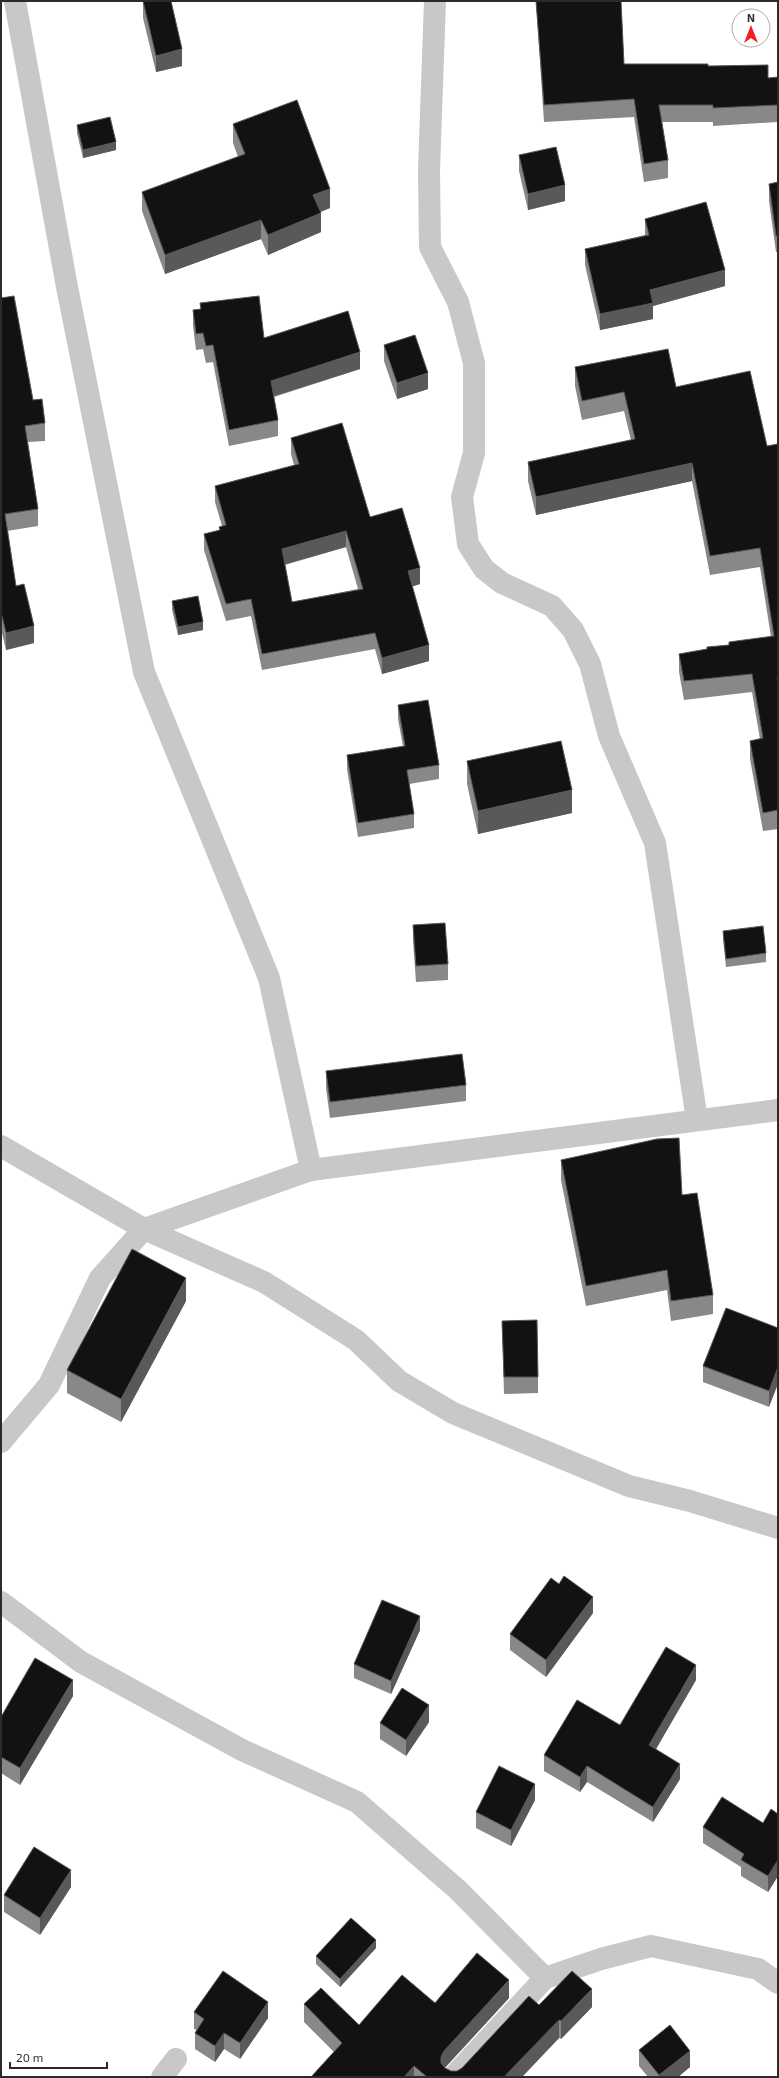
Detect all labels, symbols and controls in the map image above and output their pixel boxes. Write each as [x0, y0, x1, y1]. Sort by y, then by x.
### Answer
north arrow [731, 8, 771, 48]
text: N [747, 11, 755, 24]
scale bar [10, 2044, 107, 2070]
text: 20 m [16, 2050, 43, 2064]

